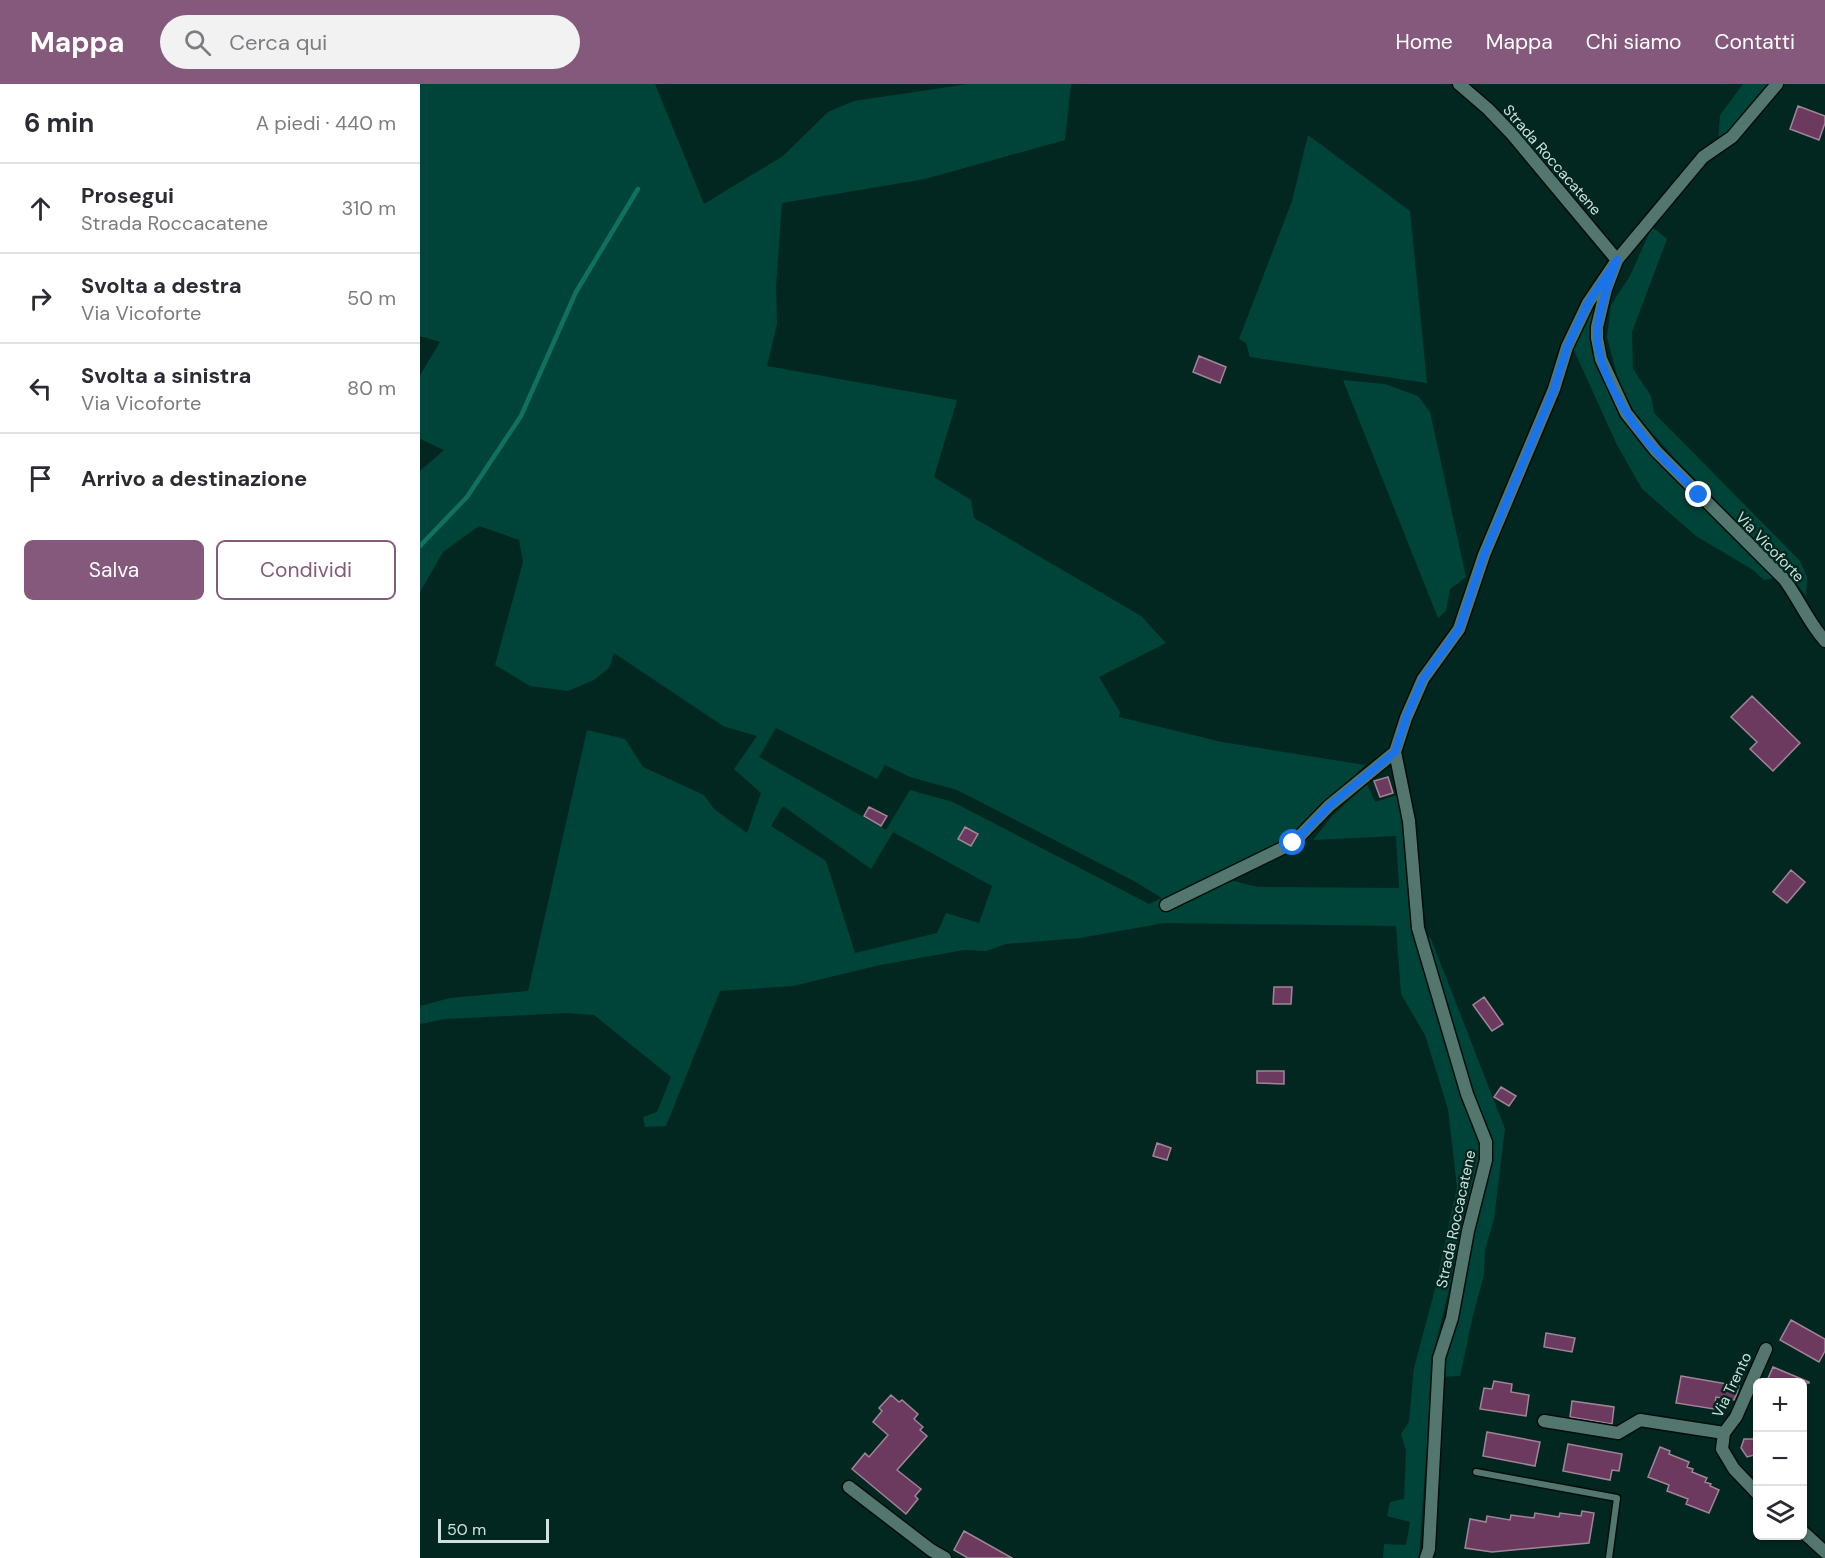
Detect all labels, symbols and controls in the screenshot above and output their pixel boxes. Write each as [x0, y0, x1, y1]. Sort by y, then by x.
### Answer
search box [160, 15, 580, 69]
text: Mappa [30, 24, 124, 61]
icon: search [181, 26, 214, 59]
text: Cerca qui [229, 28, 327, 57]
text: Home [1395, 28, 1453, 56]
text: Mappa [1486, 28, 1553, 56]
text: Chi siamo [1586, 28, 1682, 56]
text: Contatti [1715, 28, 1795, 56]
street label: Strada Roccacatene [1498, 100, 1606, 220]
text: 6 min [24, 106, 94, 140]
text: A piedi · 440 m [256, 110, 396, 136]
text: Prosegui [81, 181, 174, 210]
icon: ahead [24, 192, 57, 225]
text: 310 m [341, 195, 396, 221]
text: Strada Roccacatene [81, 210, 268, 236]
text: Svolta a destra [81, 271, 242, 300]
icon: right [24, 282, 57, 315]
text: 50 m [347, 285, 396, 311]
text: Via Vicoforte [81, 300, 201, 326]
text: Svolta a sinistra [81, 361, 251, 390]
icon: left [24, 372, 57, 405]
text: 80 m [347, 375, 396, 401]
text: Via Vicoforte [81, 390, 201, 416]
icon: arrive [24, 462, 57, 495]
text: Arrivo a destinazione [81, 464, 307, 493]
route end [1685, 481, 1711, 507]
street label: Via Vicoforte [1731, 508, 1809, 586]
button: Salva [24, 540, 204, 600]
button: Condividi [216, 540, 396, 600]
route start [1279, 829, 1305, 855]
street label: Strada Roccacatene [1432, 1148, 1480, 1290]
street label: Via Trento [1708, 1349, 1756, 1421]
map controls [1753, 1378, 1807, 1540]
button: + [1753, 1378, 1807, 1432]
button: − [1753, 1432, 1807, 1486]
button: layers [1753, 1486, 1807, 1540]
scale bar [438, 1516, 549, 1544]
text: 50 m [447, 1519, 486, 1540]

